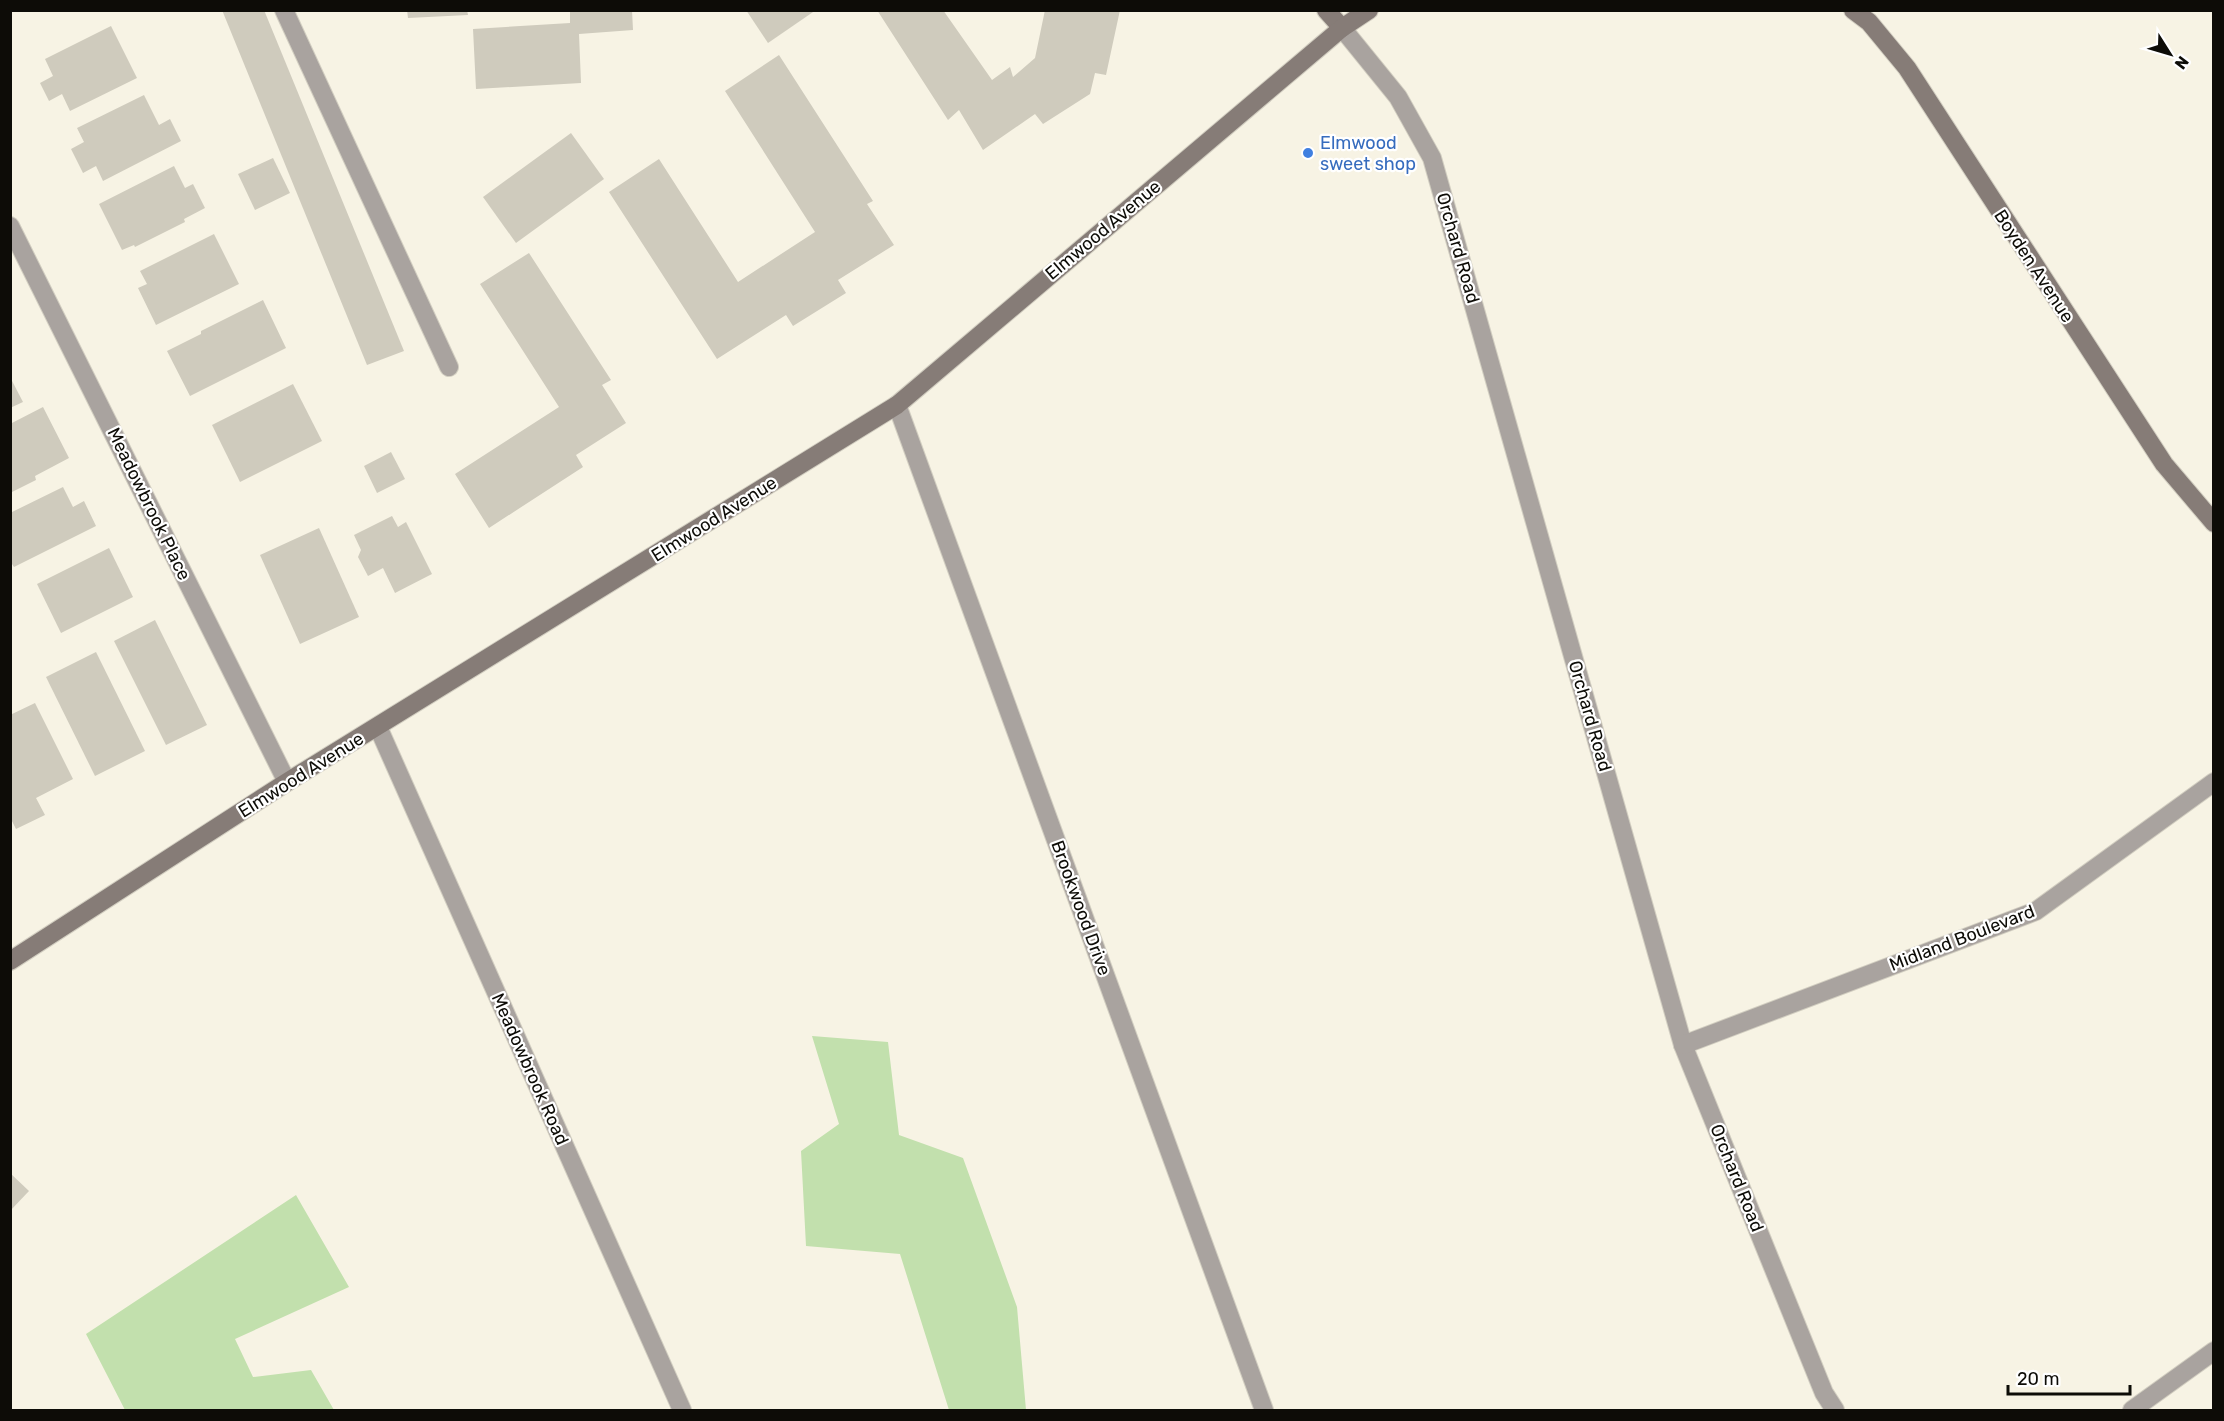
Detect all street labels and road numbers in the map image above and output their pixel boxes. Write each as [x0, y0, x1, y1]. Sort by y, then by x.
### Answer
street label: Elmwood Avenue [1041, 175, 1165, 285]
street label: Orchard Road [1432, 190, 1484, 306]
street label: Boyden Avenue [1989, 205, 2079, 327]
street label: Meadowbrook Place [103, 424, 195, 584]
street label: Elmwood Avenue [647, 472, 781, 566]
street label: Orchard Road [1564, 658, 1616, 774]
street label: Elmwood Avenue [234, 728, 368, 822]
street label: Brookwood Drive [1046, 838, 1116, 978]
street label: Midland Boulevard [1886, 900, 2038, 976]
street label: Meadowbrook Road [487, 990, 573, 1148]
street label: Orchard Road [1705, 1121, 1769, 1235]

